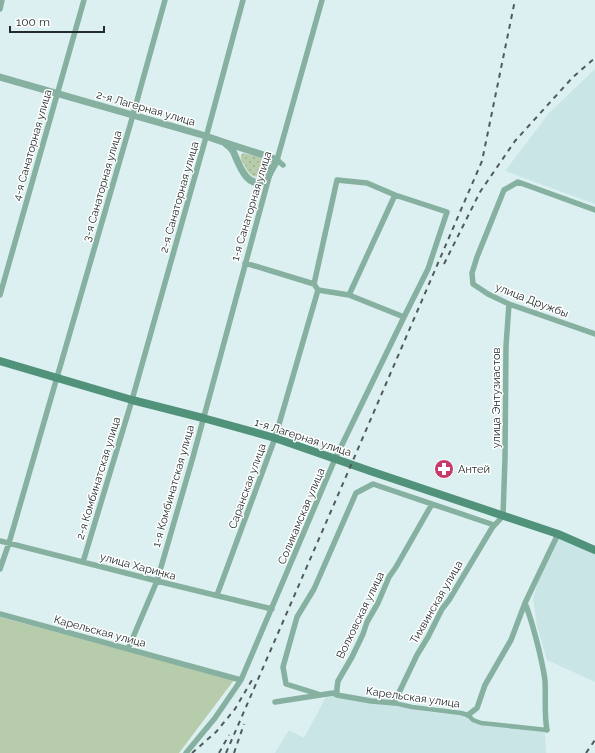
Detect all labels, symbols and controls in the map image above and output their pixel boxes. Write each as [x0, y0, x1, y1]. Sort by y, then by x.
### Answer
scale bar [10, 8, 104, 34]
text: 100 m [16, 15, 50, 29]
street label: 4-я Санаторная улица [10, 88, 55, 202]
street label: 2-я Лагерная улица [95, 88, 197, 129]
street label: 3-я Санаторная улица [80, 129, 125, 243]
street label: 2-я Санаторная улица [157, 140, 202, 254]
street label: 1-я Санаторная улица [229, 150, 274, 263]
street label: улица Дружбы [493, 281, 570, 320]
street label: улица Энтузиастов [490, 348, 503, 448]
street label: 2-я Комбинатская улица [74, 415, 123, 541]
street label: 1-я Лагерная улица [253, 416, 353, 459]
street label: 1-я Комбинатская улица [150, 424, 197, 549]
street label: Саранская улица [226, 442, 269, 531]
pharmacy icon: Антей [433, 458, 455, 480]
place label: Антей [458, 463, 490, 476]
street label: Соликамская улица [275, 466, 328, 566]
street label: улица Харинка [98, 550, 177, 583]
street label: Тихвинская улица [407, 558, 465, 646]
street label: Волховская улица [334, 570, 387, 661]
street label: Карельская улица [52, 613, 147, 650]
street label: Карельская улица [365, 684, 461, 711]

